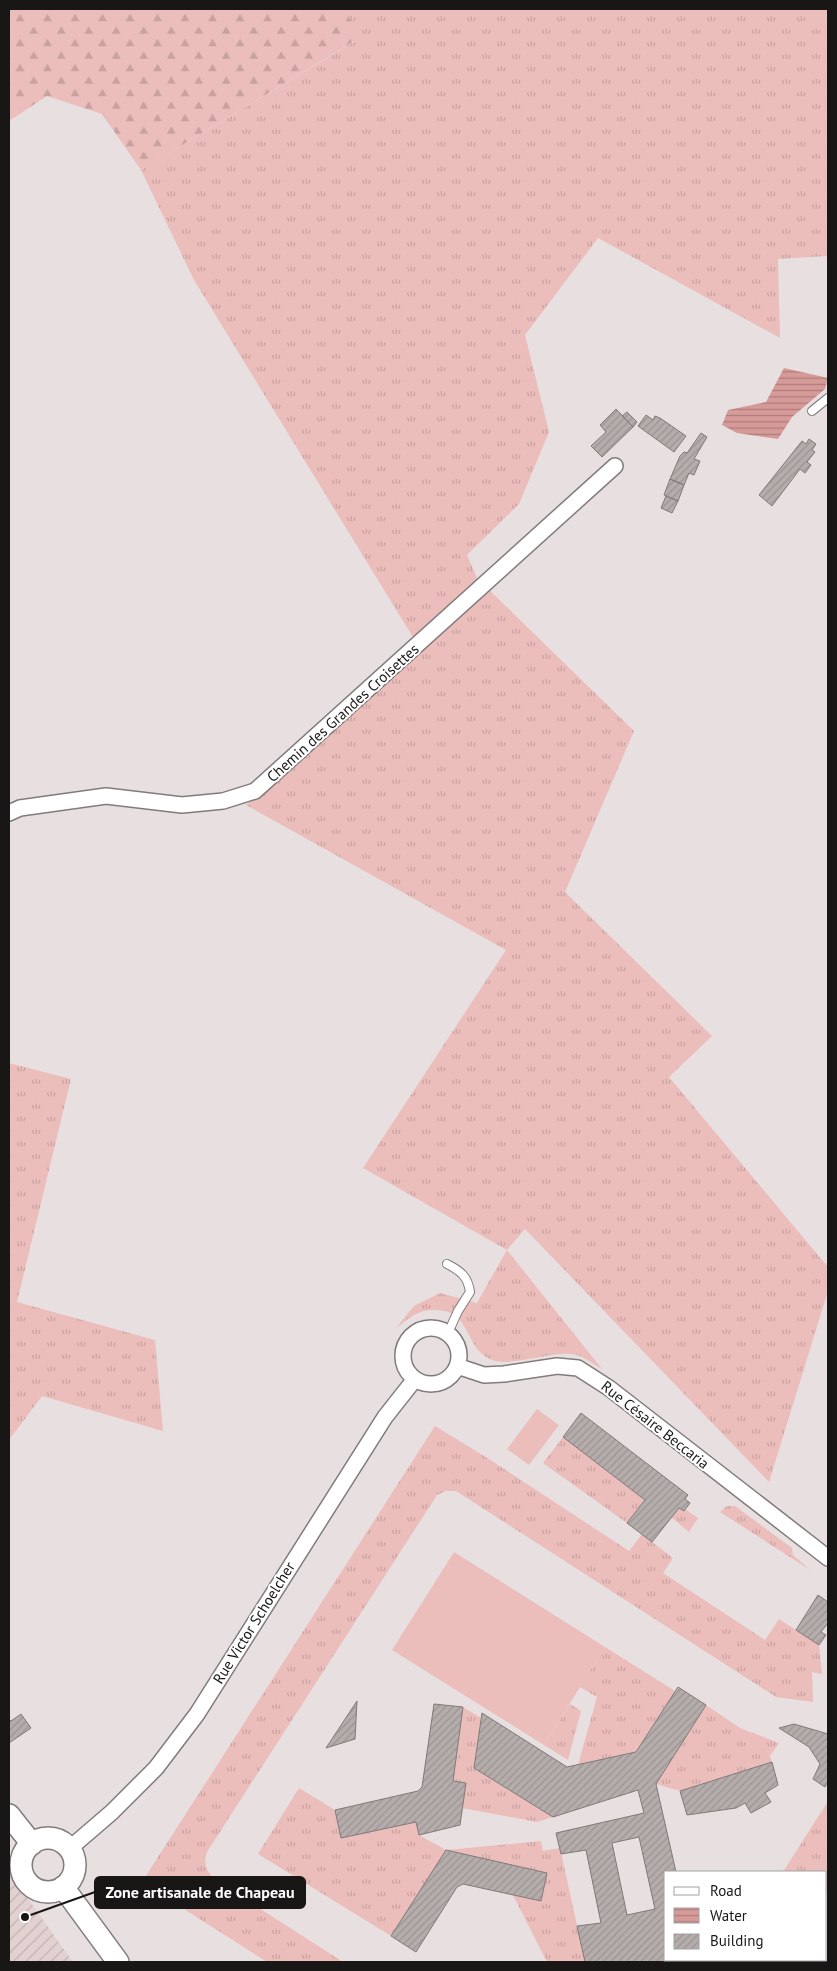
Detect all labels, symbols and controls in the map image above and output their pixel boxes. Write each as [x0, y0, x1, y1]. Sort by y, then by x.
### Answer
street label: Chemin des Grandes Croisettes [263, 639, 423, 786]
street label: Rue Césaire Beccaria [597, 1376, 713, 1473]
street label: Rue Victor Schoelcher [208, 1558, 299, 1687]
legend [664, 1871, 827, 1961]
callout: Zone artisanale de Chapeau [95, 1877, 305, 1908]
text: Road [710, 1881, 742, 1900]
text: Zone artisanale de Chapeau [105, 1882, 295, 1902]
text: Water [710, 1906, 747, 1925]
text: Building [710, 1931, 764, 1950]

